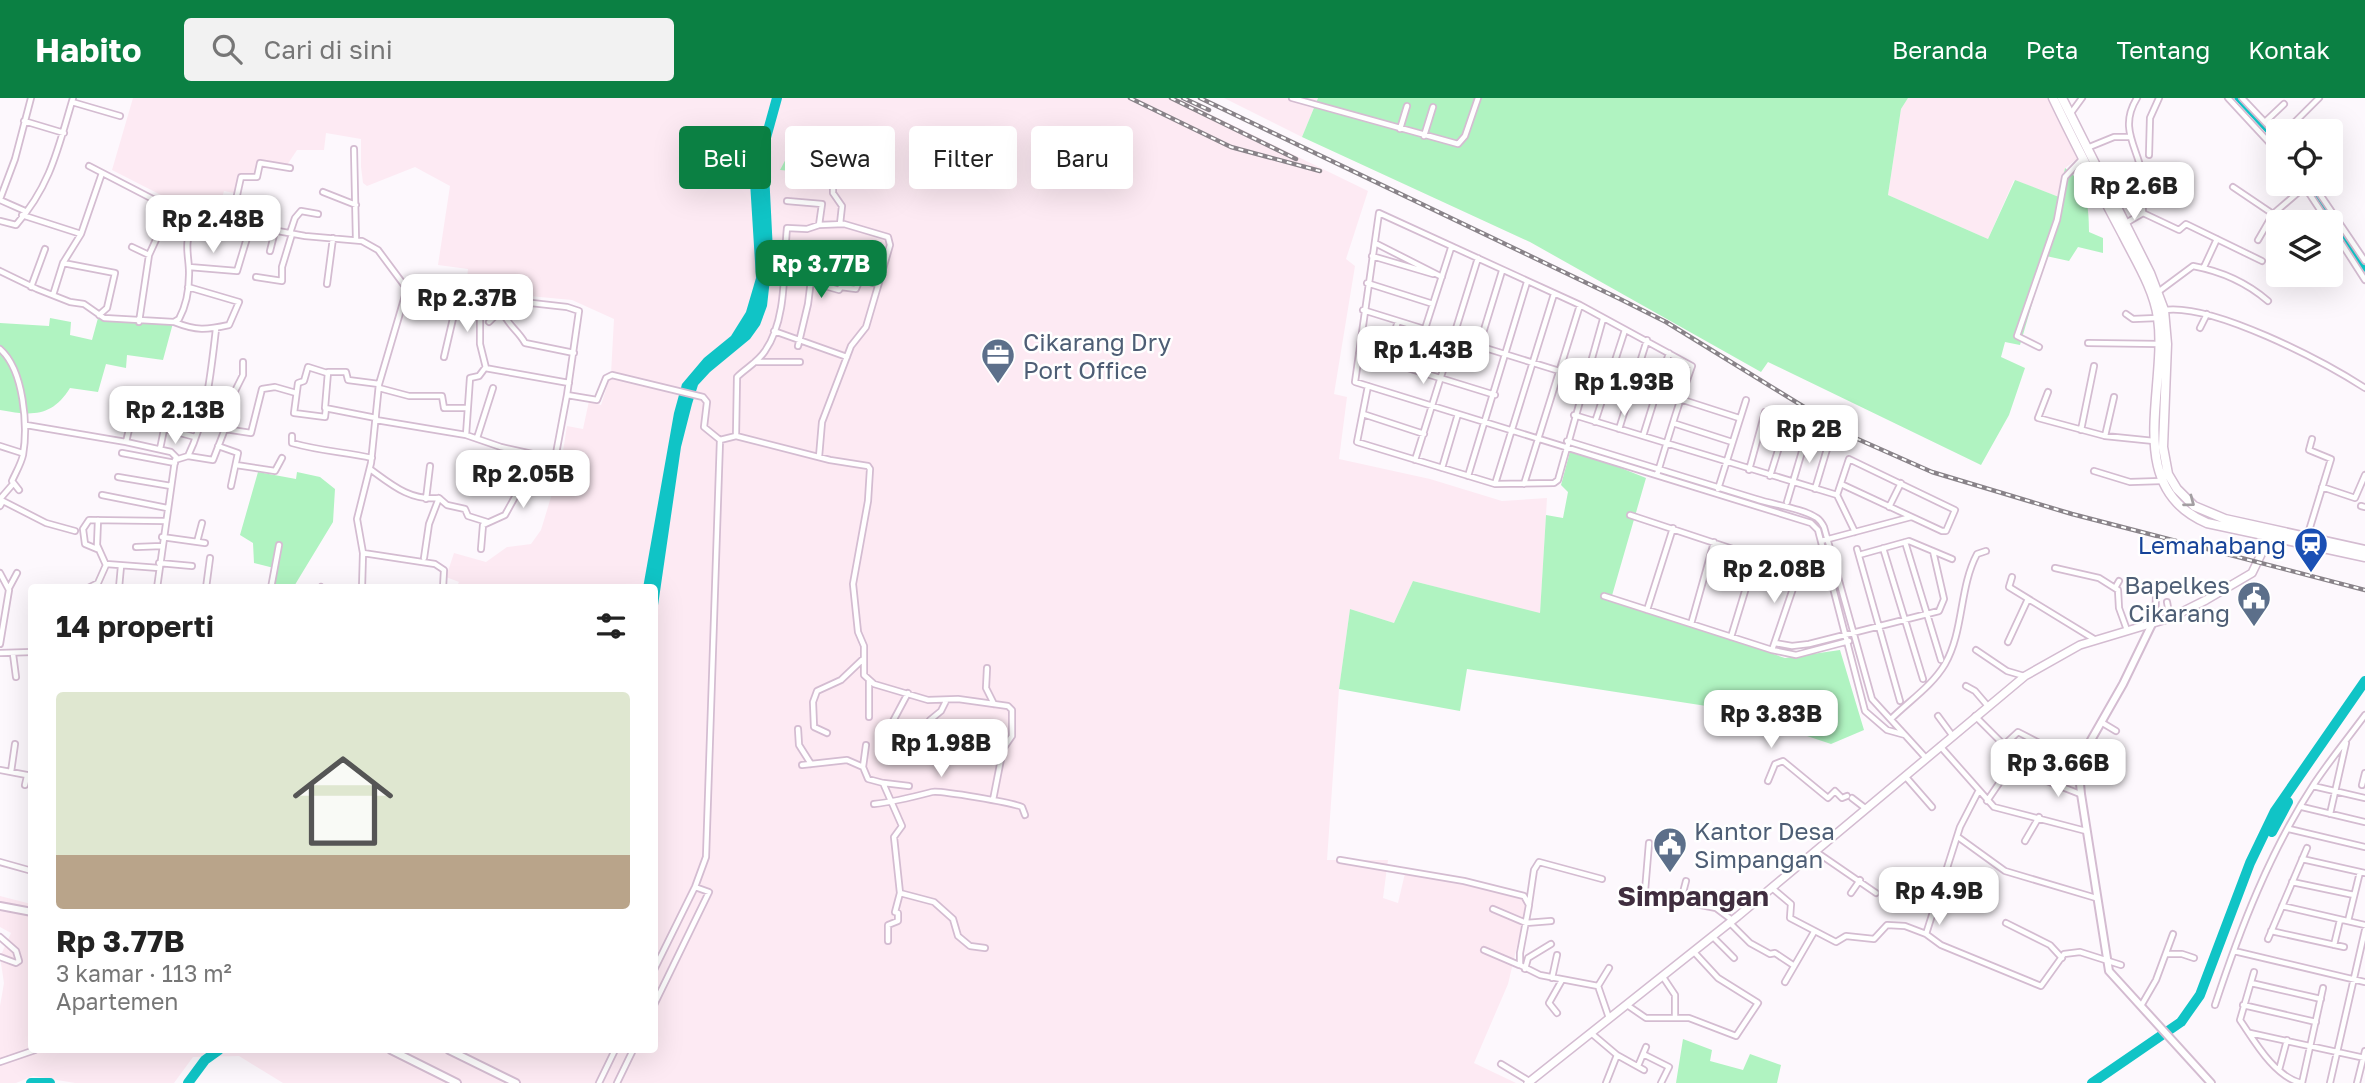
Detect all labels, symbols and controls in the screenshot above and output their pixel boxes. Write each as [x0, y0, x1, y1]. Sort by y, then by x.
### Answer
search box [184, 18, 674, 81]
text: Habito [35, 30, 142, 69]
icon: search [208, 30, 246, 68]
text: Cari di sini [264, 34, 393, 65]
text: Beranda [1892, 35, 1988, 64]
text: Peta [2026, 35, 2078, 64]
text: Tentang [2116, 35, 2210, 64]
text: Kontak [2248, 35, 2330, 64]
map controls [2266, 119, 2343, 287]
button: locate [2266, 119, 2343, 196]
chip: Beli [679, 126, 771, 189]
chip: Sewa [785, 126, 895, 189]
chip: Filter [909, 126, 1017, 189]
chip: Baru [1031, 126, 1133, 189]
pin: Rp 2.6B [2069, 162, 2199, 222]
text: Rp 2.6B [2090, 171, 2178, 199]
pin: Rp 2.48B [141, 195, 285, 255]
text: Rp 2.48B [162, 204, 264, 232]
button: layers [2266, 210, 2343, 287]
pin: Rp 3.77B [749, 240, 893, 300]
text: Rp 3.77B [772, 249, 870, 277]
pin: Rp 2.37B [395, 274, 539, 334]
text: Rp 2.37B [417, 283, 517, 311]
place label: Cikarang Dry Port Office [1023, 327, 1171, 384]
pin: Rp 1.43B [1351, 327, 1495, 386]
text: Rp 1.43B [1373, 335, 1473, 363]
office icon: Cikarang Dry Port Office [979, 336, 1017, 385]
pin: Rp 1.93B [1552, 358, 1696, 418]
text: Rp 1.93B [1574, 367, 1674, 395]
pin: Rp 2.13B [103, 386, 247, 446]
text: Rp 2.13B [125, 395, 225, 423]
pin: Rp 2B [1760, 406, 1858, 465]
text: Rp 2B [1776, 414, 1842, 442]
pin: Rp 2.05B [451, 450, 595, 510]
text: Rp 2.05B [472, 459, 574, 487]
one-way arrow [2182, 493, 2195, 506]
station icon: Lemahabang [2292, 525, 2330, 574]
place label: Lemahabang [2138, 530, 2286, 559]
pin: Rp 2.08B [1702, 546, 1846, 605]
text: Rp 2.08B [1722, 554, 1826, 582]
place label: Bapelkes Cikarang [2124, 570, 2230, 627]
public building icon: Bapelkes Cikarang [2235, 579, 2273, 628]
icon: filters [592, 607, 630, 645]
text: 14 properti [56, 608, 214, 644]
pin: Rp 3.83B [1699, 690, 1843, 750]
text: Rp 3.83B [1720, 699, 1822, 727]
pin: Rp 1.98B [869, 720, 1013, 779]
text: Rp 1.98B [891, 728, 991, 756]
icon: home [280, 738, 406, 864]
pin: Rp 3.66B [1986, 740, 2130, 799]
text: Rp 3.66B [2007, 748, 2109, 776]
place label: Kantor Desa Simpangan [1694, 816, 1835, 873]
public building icon: Kantor Desa Simpangan [1651, 825, 1689, 874]
pin: Rp 4.9B [1874, 868, 2004, 927]
text: Rp 4.9B [1895, 876, 1983, 904]
district label: Simpangan [1617, 879, 1769, 912]
text: Rp 3.77B [56, 923, 185, 959]
text: 3 kamar · 113 m² [56, 959, 232, 987]
text: Apartemen [56, 987, 178, 1015]

